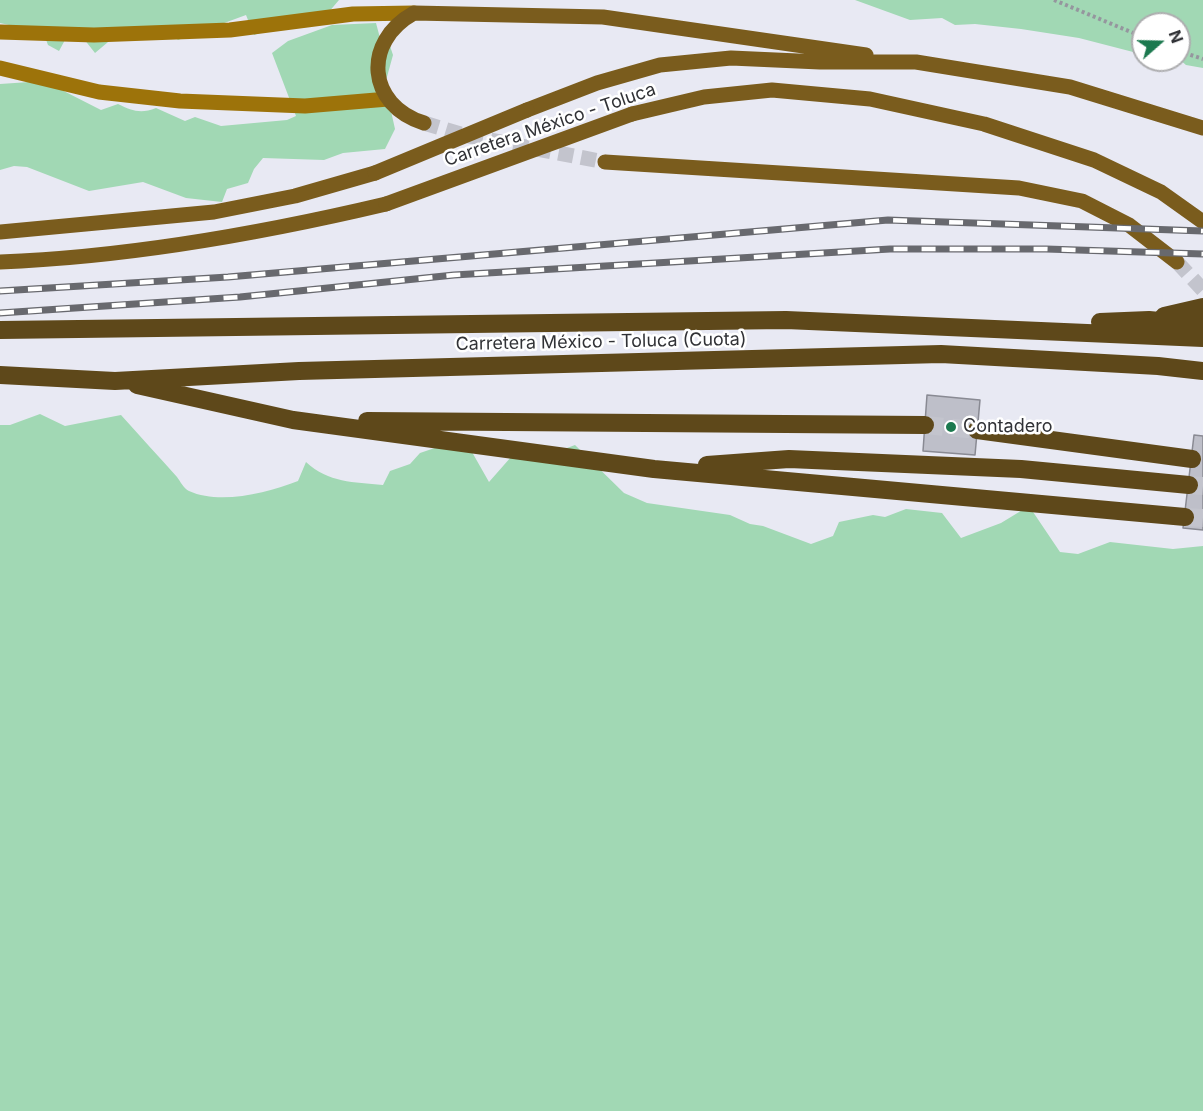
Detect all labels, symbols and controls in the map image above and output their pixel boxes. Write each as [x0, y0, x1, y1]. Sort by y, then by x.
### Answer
north arrow [1131, 12, 1191, 72]
text: N [1165, 27, 1188, 46]
street label: Carretera México - Toluca [442, 79, 658, 171]
street label: Carretera México - Toluca (Cuota) [455, 329, 747, 355]
place label: Contadero [963, 416, 1052, 438]
marker: Contadero [944, 420, 958, 434]

